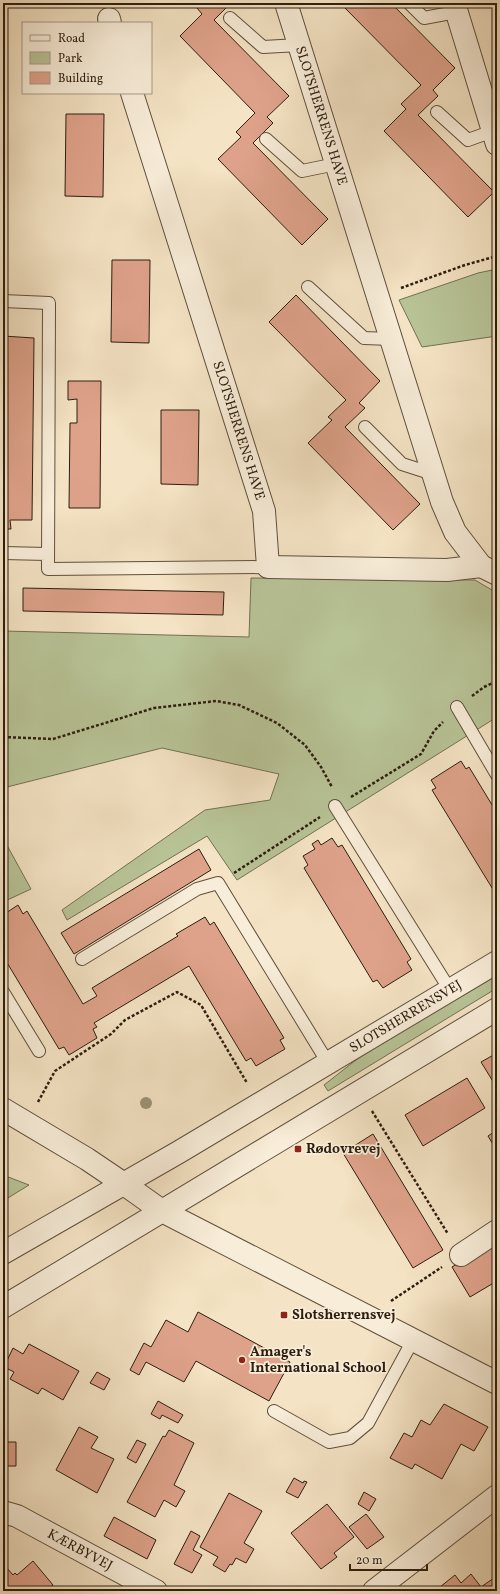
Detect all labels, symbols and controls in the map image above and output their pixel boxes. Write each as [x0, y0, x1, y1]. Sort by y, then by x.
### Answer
legend [22, 22, 152, 94]
text: Road [58, 31, 85, 47]
street label: SLOTSHERRENS HAVE [291, 44, 352, 188]
text: Park [58, 51, 83, 67]
text: Building [58, 71, 103, 87]
street label: SLOTSHERRENS HAVE [208, 359, 269, 503]
street label: SLOTSHERRENSVEJ [346, 975, 466, 1058]
place label: Rødovrevej [306, 1140, 380, 1159]
marker: Rødovrevej [293, 1144, 303, 1154]
place label: Slotsherrensvej [292, 1306, 395, 1325]
marker: Slotsherrensvej [279, 1310, 289, 1320]
place label: Amager's International School [250, 1343, 387, 1378]
marker: Amager's International School [237, 1355, 247, 1365]
street label: KÆRBYVEJ [44, 1525, 116, 1575]
scale bar [350, 1546, 427, 1572]
text: 20 m [356, 1553, 383, 1569]

